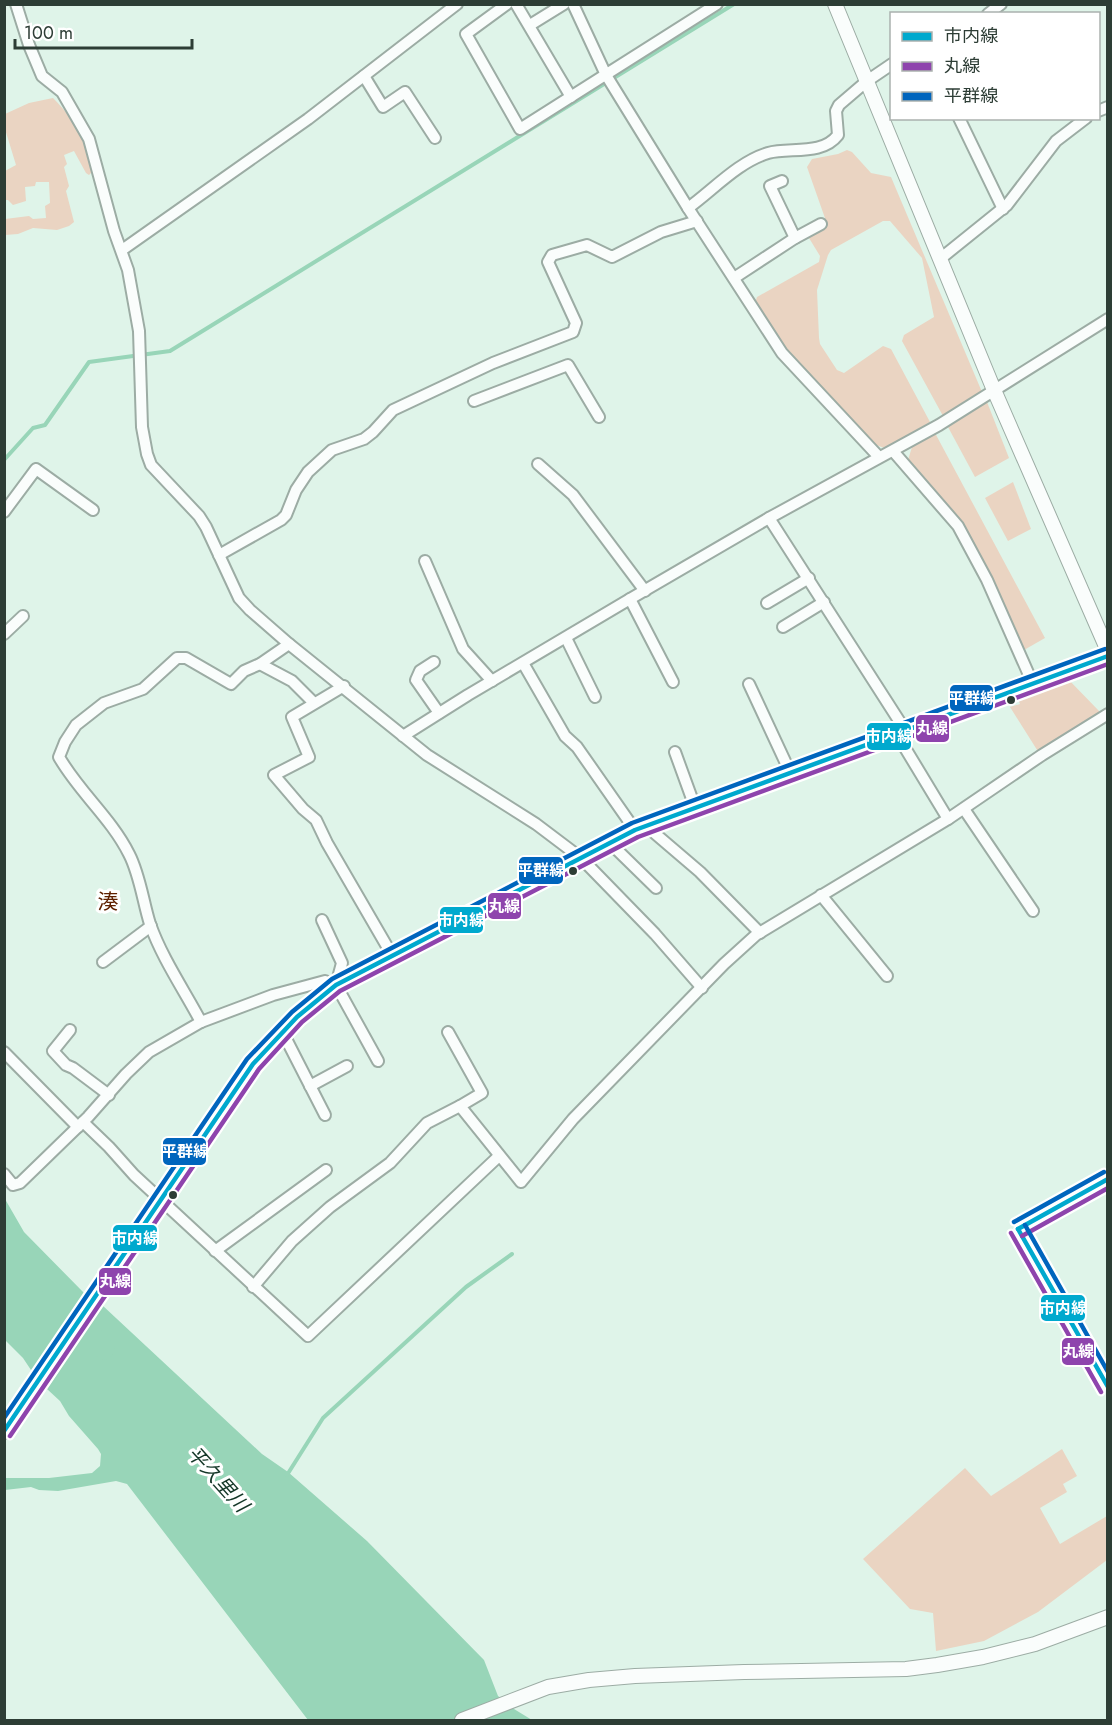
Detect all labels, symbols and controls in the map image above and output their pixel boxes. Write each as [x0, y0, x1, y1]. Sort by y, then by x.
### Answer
scale bar [15, 12, 192, 50]
legend [890, 12, 1100, 120]
text: 100 m [24, 20, 73, 46]
text: 市内線 [944, 23, 998, 49]
text: 丸線 [944, 53, 980, 79]
text: 平群線 [944, 83, 998, 109]
line badge: 平群線 [949, 684, 994, 712]
text: 平群線 [948, 687, 996, 710]
unlabelled marker [1005, 694, 1017, 706]
line badge: 丸線 [915, 714, 950, 743]
text: 丸線 [916, 717, 948, 740]
line badge: 市内線 [866, 722, 912, 751]
text: 市内線 [865, 725, 913, 748]
line badge: 平群線 [518, 856, 564, 885]
text: 平群線 [517, 859, 565, 882]
unlabelled marker [567, 865, 579, 877]
district label: 湊 [98, 887, 119, 917]
line badge: 丸線 [487, 892, 522, 920]
text: 丸線 [488, 895, 520, 918]
line badge: 市内線 [439, 906, 484, 934]
text: 市内線 [437, 909, 485, 932]
line badge: 平群線 [162, 1137, 207, 1166]
text: 平群線 [161, 1140, 209, 1163]
unlabelled marker [167, 1189, 179, 1201]
line badge: 市内線 [112, 1224, 158, 1252]
text: 市内線 [111, 1227, 159, 1250]
line badge: 丸線 [98, 1267, 132, 1296]
text: 丸線 [99, 1270, 131, 1293]
line badge: 市内線 [1040, 1294, 1086, 1322]
text: 市内線 [1039, 1297, 1087, 1320]
line badge: 丸線 [1061, 1337, 1095, 1366]
text: 丸線 [1062, 1340, 1094, 1363]
water label: 平久里川 [180, 1440, 257, 1520]

